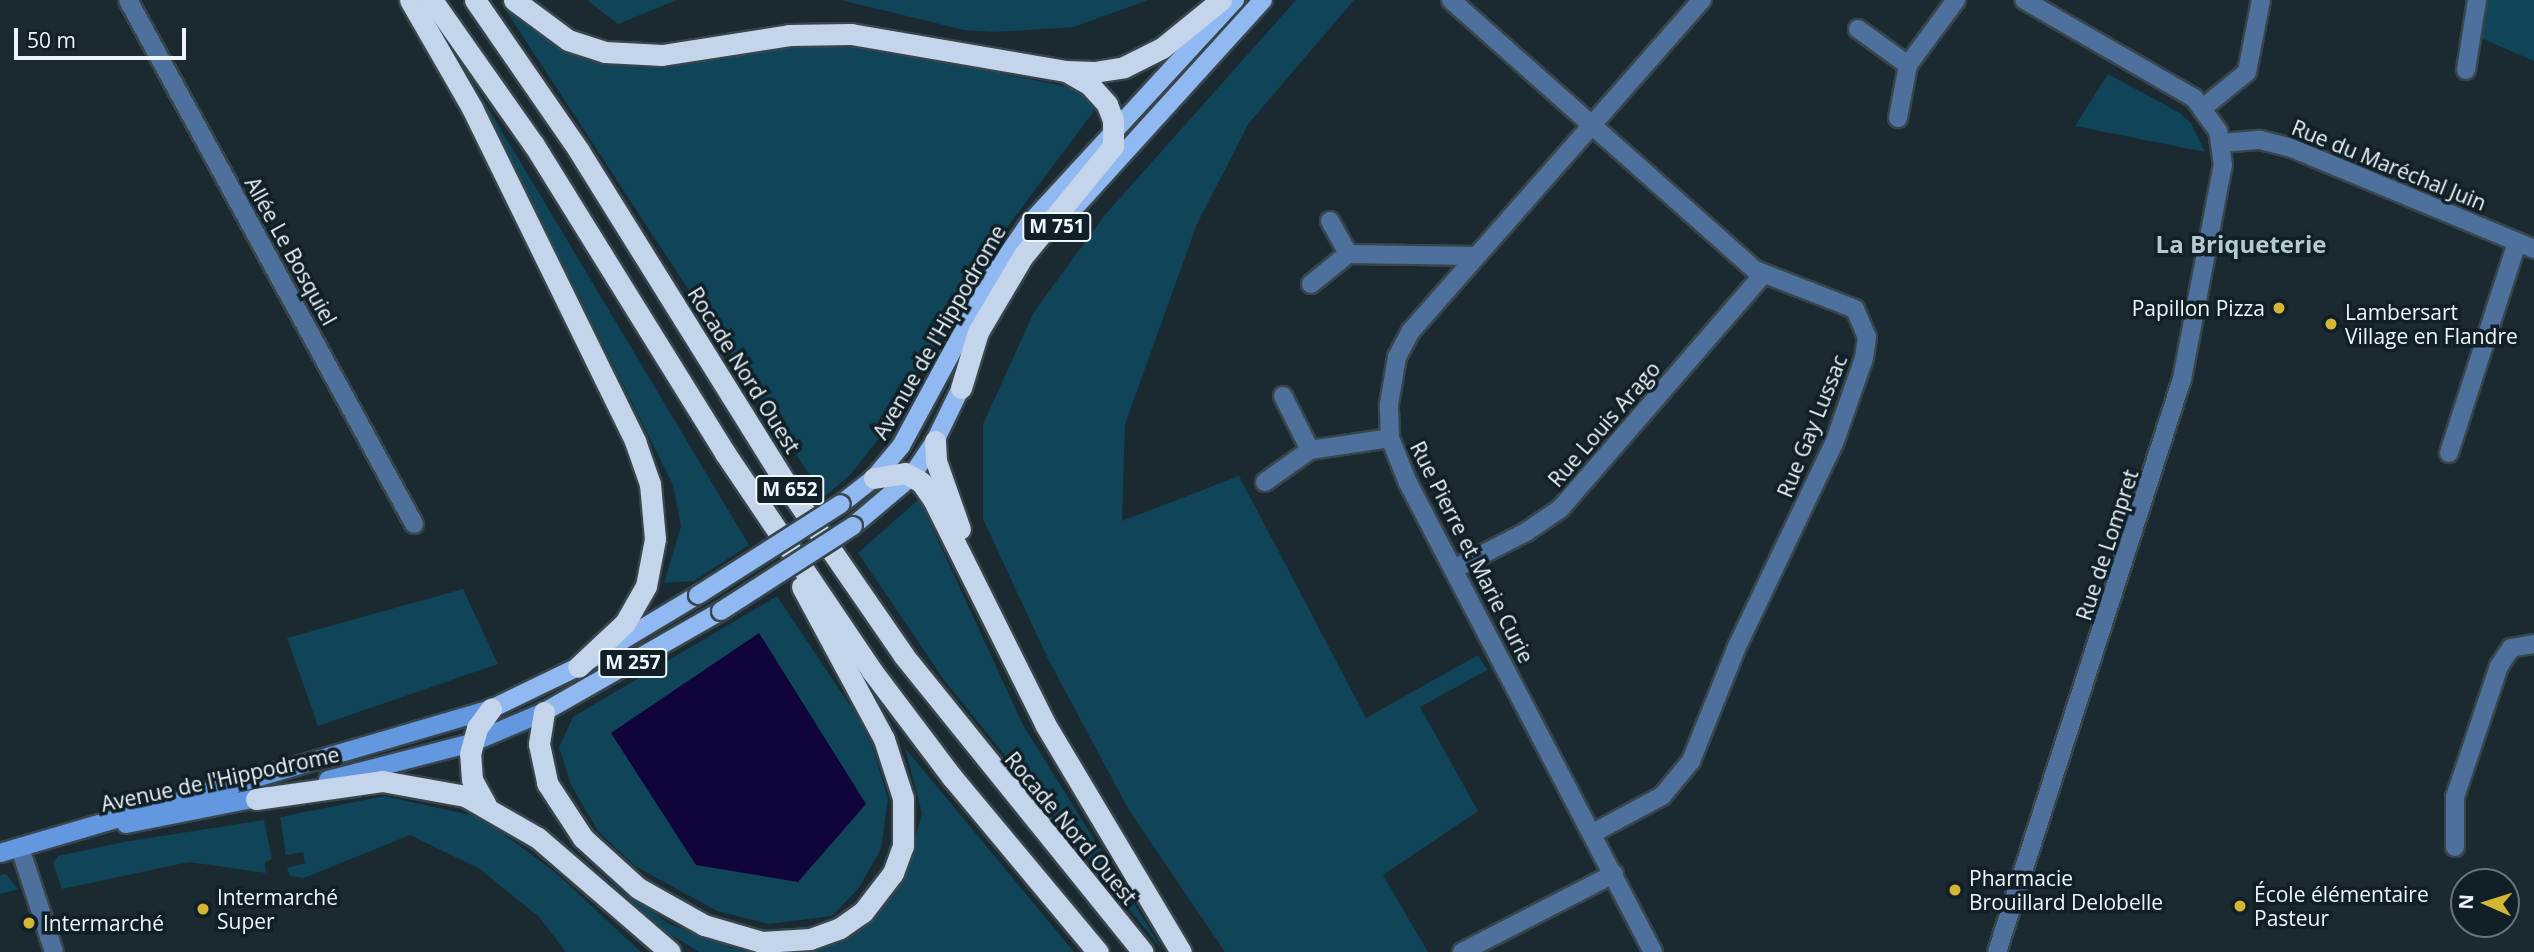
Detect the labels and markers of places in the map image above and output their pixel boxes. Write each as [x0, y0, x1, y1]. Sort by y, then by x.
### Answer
place label: Papillon Pizza [2132, 295, 2265, 321]
place label: Lambersart Village en Flandre [2345, 299, 2518, 349]
marker: Papillon Pizza [2271, 300, 2287, 316]
marker: Lambersart Village en Flandre [2323, 316, 2339, 332]
place label: Pharmacie Brouillard Delobelle [1969, 865, 2163, 915]
place label: École élémentaire Pasteur [2254, 881, 2429, 931]
marker: Pharmacie Brouillard Delobelle [1947, 882, 1963, 898]
place label: Intermarché Super [217, 884, 338, 934]
marker: École élémentaire Pasteur [2232, 898, 2248, 914]
marker: Intermarché Super [195, 901, 211, 917]
place label: Intermarché [43, 910, 164, 936]
marker: Intermarché [21, 915, 37, 931]

